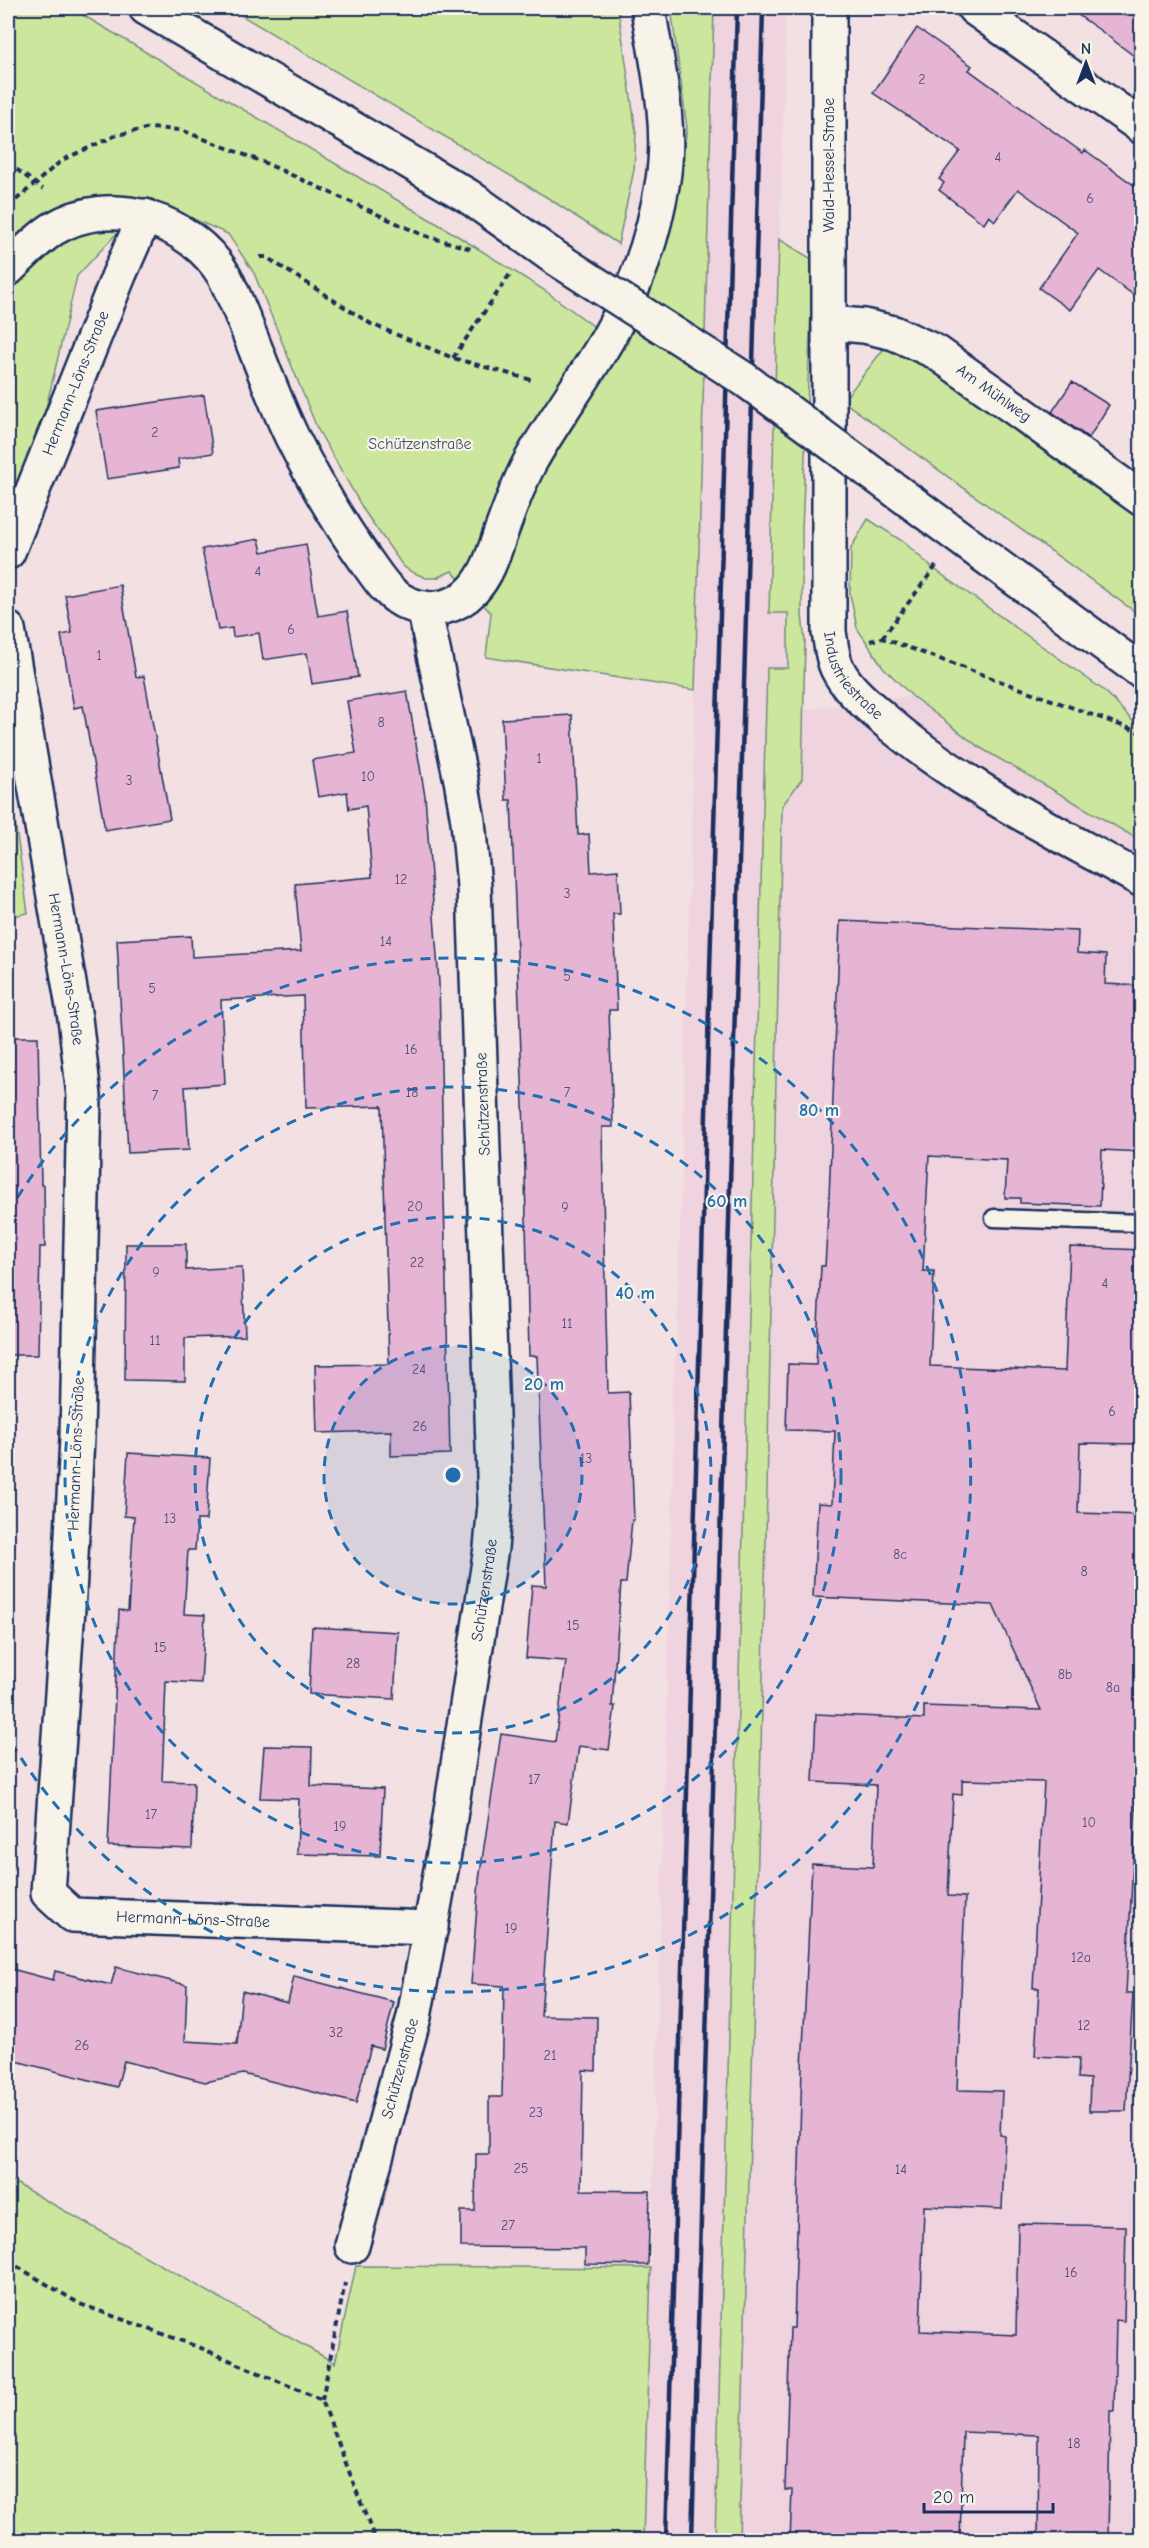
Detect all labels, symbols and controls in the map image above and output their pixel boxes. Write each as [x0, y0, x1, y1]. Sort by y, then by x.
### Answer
north arrow [1056, 33, 1116, 93]
text: N [1081, 40, 1091, 58]
house number: 2 [918, 71, 926, 88]
street label: Waid-Hessel-Straße [820, 98, 838, 232]
house number: 4 [995, 149, 1002, 166]
house number: 6 [1086, 190, 1094, 207]
street label: Hermann-Löns-Straße [39, 308, 113, 458]
street label: Am Mühlweg [953, 361, 1035, 426]
house number: 2 [151, 424, 159, 441]
park label: Schützenstraße [368, 435, 472, 453]
house number: 4 [255, 563, 262, 580]
house number: 6 [287, 621, 295, 638]
street label: Industriestraße [820, 630, 887, 723]
house number: 1 [96, 647, 102, 664]
house number: 8 [377, 714, 385, 731]
house number: 1 [536, 750, 542, 767]
house number: 10 [361, 768, 375, 785]
house number: 3 [125, 772, 133, 789]
house number: 12 [395, 871, 407, 888]
house number: 3 [563, 885, 571, 902]
street label: Hermann-Löns-Straße [45, 892, 87, 1046]
house number: 14 [380, 933, 392, 950]
house number: 5 [563, 968, 571, 985]
house number: 5 [148, 980, 156, 997]
house number: 16 [404, 1041, 418, 1058]
street label: Schützenstraße [472, 1052, 494, 1156]
house number: 18 [406, 1084, 418, 1101]
house number: 7 [564, 1084, 571, 1101]
house number: 7 [152, 1087, 159, 1104]
text: 80 m [799, 1100, 839, 1121]
text: 60 m [707, 1191, 747, 1212]
house number: 20 [407, 1198, 423, 1215]
house number: 9 [561, 1199, 569, 1216]
house number: 22 [410, 1254, 424, 1271]
house number: 9 [152, 1264, 160, 1281]
house number: 4 [1102, 1275, 1109, 1292]
text: 40 m [615, 1283, 655, 1304]
house number: 11 [561, 1315, 573, 1332]
house number: 11 [149, 1332, 161, 1349]
house number: 24 [412, 1361, 426, 1378]
text: 20 m [524, 1374, 564, 1395]
street label: Hermann-Löns-Straße [64, 1377, 88, 1531]
house number: 6 [1108, 1403, 1116, 1420]
house number: 26 [413, 1418, 427, 1435]
house number: 13 [580, 1450, 592, 1467]
centre of rings [443, 1465, 463, 1485]
house number: 13 [164, 1510, 176, 1527]
street label: Schützenstraße [468, 1538, 501, 1643]
house number: 8c [893, 1546, 907, 1563]
house number: 8 [1080, 1563, 1088, 1580]
house number: 15 [566, 1617, 580, 1634]
house number: 15 [153, 1639, 167, 1656]
house number: 28 [346, 1655, 360, 1672]
house number: 8b [1058, 1666, 1072, 1683]
house number: 8a [1106, 1679, 1120, 1696]
house number: 17 [528, 1771, 540, 1788]
house number: 17 [145, 1806, 157, 1823]
house number: 10 [1082, 1814, 1096, 1831]
house number: 19 [334, 1818, 346, 1835]
street label: Hermann-Löns-Straße [116, 1908, 270, 1931]
house number: 19 [505, 1920, 517, 1937]
house number: 12a [1071, 1949, 1091, 1966]
street label: Schützenstraße [378, 2016, 422, 2121]
house number: 12 [1078, 2017, 1090, 2034]
house number: 32 [329, 2024, 343, 2041]
house number: 26 [75, 2037, 89, 2054]
house number: 21 [544, 2047, 556, 2064]
house number: 23 [529, 2104, 543, 2121]
house number: 25 [514, 2160, 528, 2177]
house number: 14 [895, 2161, 907, 2178]
house number: 27 [501, 2217, 515, 2234]
house number: 16 [1064, 2264, 1078, 2281]
house number: 18 [1068, 2435, 1080, 2452]
scale bar [924, 2476, 1053, 2514]
text: 20 m [933, 2487, 974, 2508]

